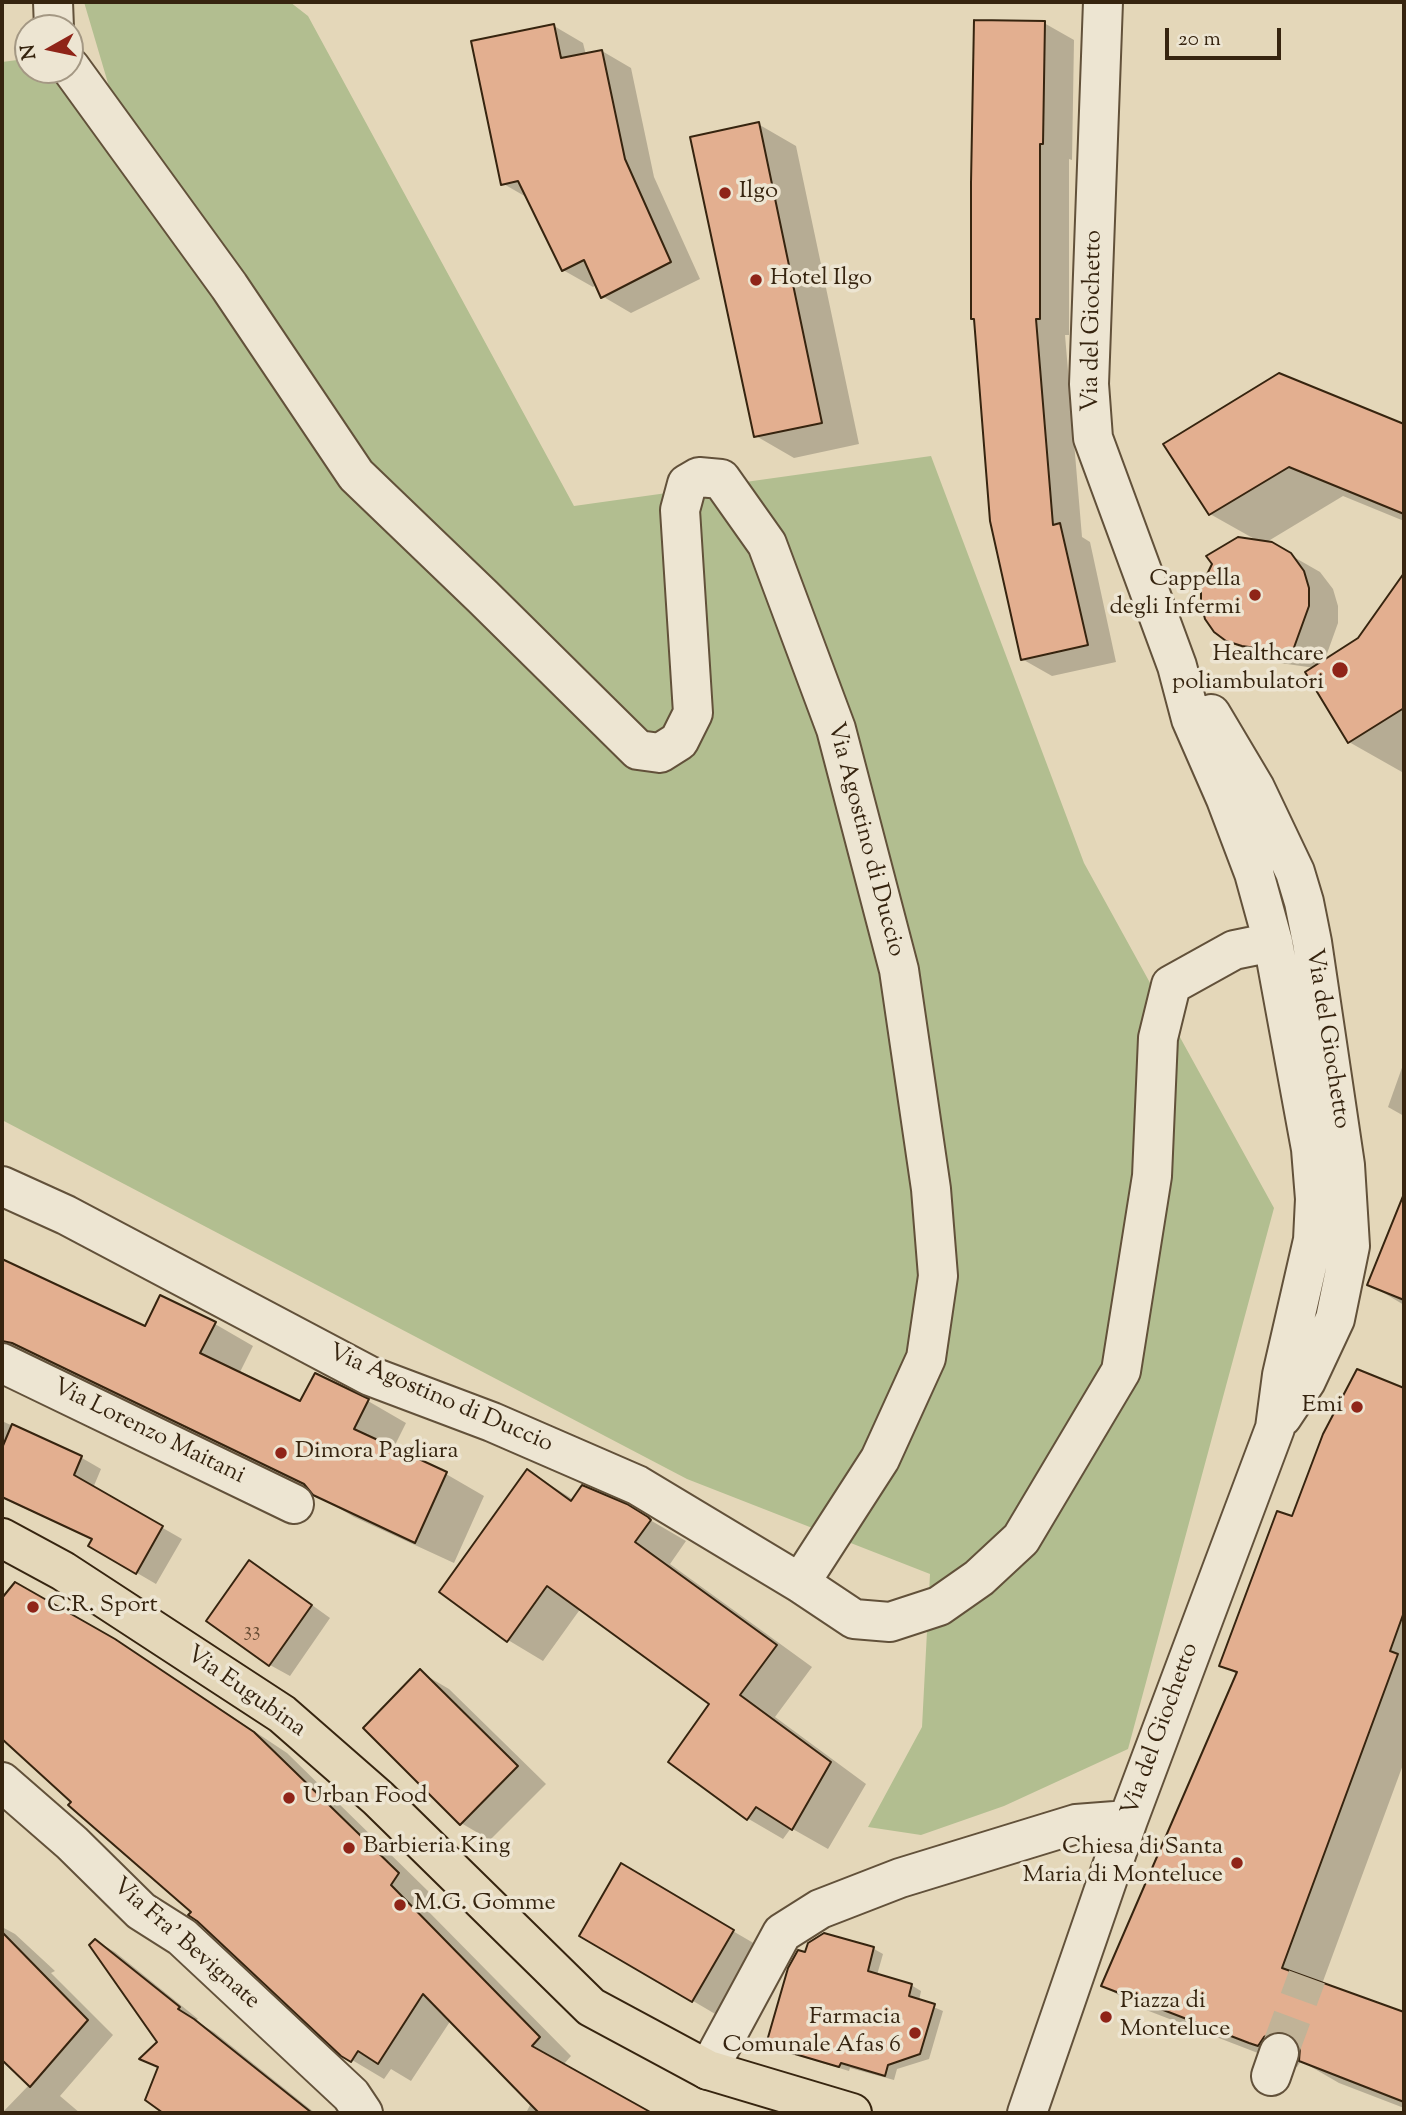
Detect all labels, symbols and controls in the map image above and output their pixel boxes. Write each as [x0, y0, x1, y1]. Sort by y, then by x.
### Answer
north arrow [14, 14, 84, 84]
scale bar [1168, 14, 1284, 58]
text: 20 m [1178, 25, 1221, 55]
text: N [15, 42, 44, 62]
place label: Ilgo [739, 179, 778, 207]
marker: Ilgo [717, 185, 733, 201]
street label: Via del Giochetto [1078, 230, 1110, 412]
place label: Hotel Ilgo [770, 266, 872, 294]
marker: Hotel Ilgo [748, 272, 764, 288]
place label: Cappella degli Infermi [1109, 567, 1241, 623]
marker: Cappella degli Infermi [1247, 587, 1263, 603]
place label: Healthcare poliambulatori [1172, 642, 1324, 698]
marker: Healthcare poliambulatori [1330, 660, 1350, 680]
street label: Via Agostino di Duccio [819, 720, 909, 960]
street label: Via del Giochetto [1298, 947, 1354, 1131]
street label: Via Agostino di Duccio [323, 1340, 557, 1460]
street label: Via Lorenzo Maitani [47, 1374, 249, 1492]
place label: Emi [1302, 1393, 1343, 1421]
marker: Emi [1349, 1399, 1365, 1415]
place label: Dimora Pagliara [295, 1439, 459, 1467]
marker: Dimora Pagliara [273, 1445, 289, 1461]
place label: C.R. Sport [47, 1593, 158, 1621]
marker: C.R. Sport [25, 1599, 41, 1615]
house number: 33 [244, 1619, 260, 1645]
street label: Via del Giochetto [1117, 1640, 1207, 1820]
street label: Via Eugubina [180, 1641, 310, 1745]
place label: Urban Food [303, 1784, 428, 1812]
marker: Urban Food [281, 1790, 297, 1806]
place label: Barbieria King [363, 1834, 510, 1862]
place label: Chiesa di Santa Maria di Monteluce [1022, 1835, 1223, 1891]
marker: Barbieria King [341, 1840, 357, 1856]
marker: Chiesa di Santa Maria di Monteluce [1229, 1855, 1245, 1871]
street label: Via Fra' Bevignate [105, 1873, 265, 2017]
place label: M.G. Gomme [414, 1891, 556, 1919]
marker: M.G. Gomme [392, 1897, 408, 1913]
place label: Piazza di Monteluce [1120, 1989, 1230, 2045]
place label: Farmacia Comunale Afas 6 [722, 2005, 901, 2061]
marker: Piazza di Monteluce [1098, 2009, 1114, 2025]
marker: Farmacia Comunale Afas 6 [907, 2025, 923, 2041]

